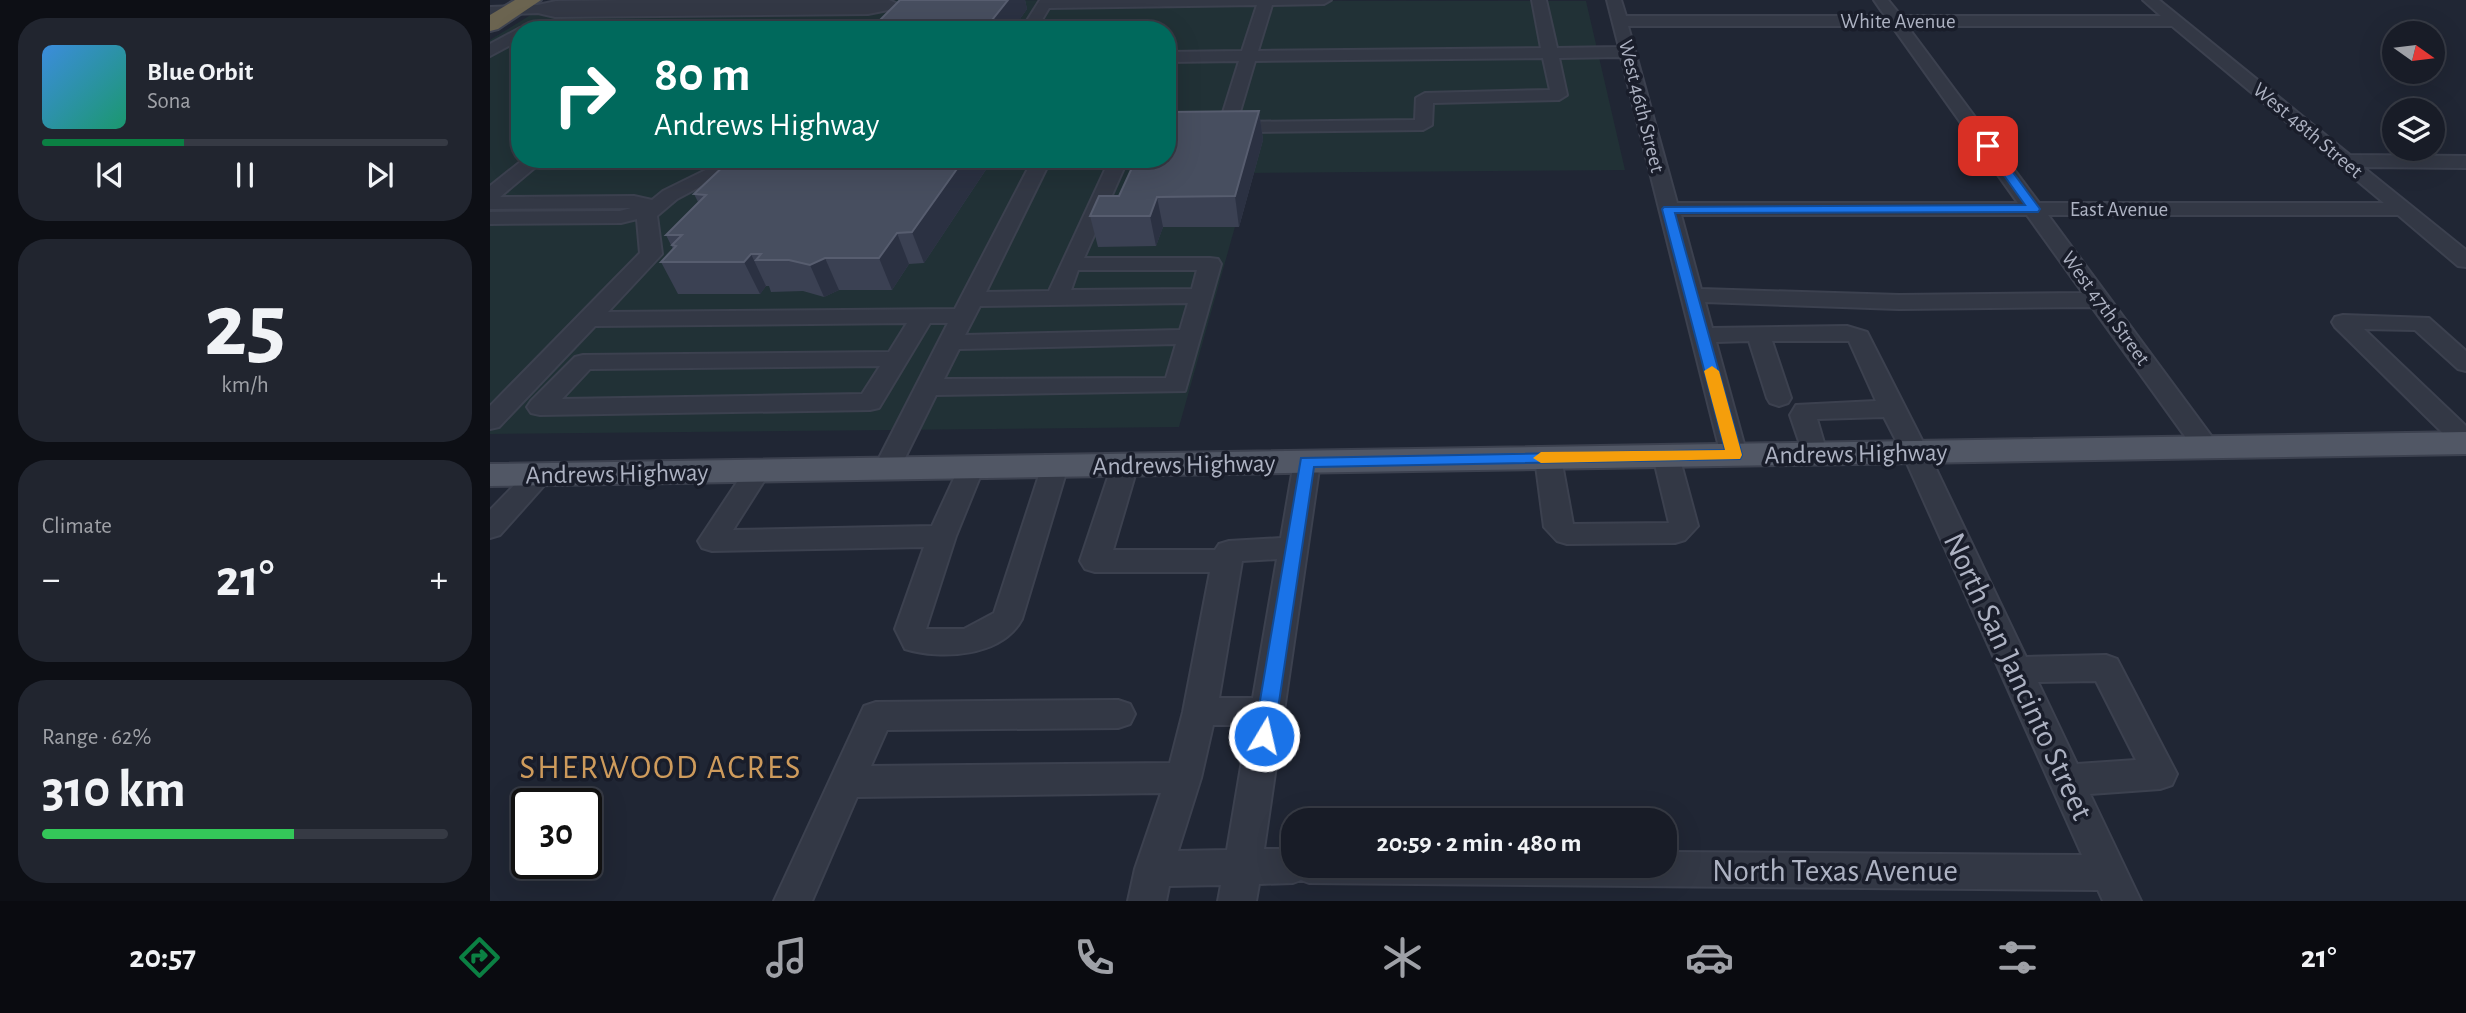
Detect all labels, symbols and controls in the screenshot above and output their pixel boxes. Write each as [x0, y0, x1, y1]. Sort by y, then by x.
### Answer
street label: White Avenue [1840, 11, 1956, 32]
north arrow [2382, 21, 2445, 84]
map controls [2382, 21, 2445, 161]
street label: West 46th Street [1615, 38, 1668, 175]
icon: right [539, 49, 630, 140]
text: 80 m [654, 51, 751, 100]
text: Blue Orbit [147, 59, 253, 85]
street label: West 48th Street [2249, 79, 2367, 182]
text: Sona [147, 90, 191, 113]
button: layers [2382, 98, 2445, 161]
text: Andrews Highway [654, 109, 879, 141]
pin [1958, 116, 2018, 176]
icon: arrive [1969, 127, 2007, 165]
icon: previous [91, 156, 129, 194]
icon: pause [226, 156, 264, 194]
icon: next [361, 156, 399, 194]
street label: East Avenue [2070, 199, 2168, 220]
street label: West 47th Street [2057, 248, 2154, 369]
text: 25 [204, 281, 286, 372]
text: km/h [221, 374, 269, 397]
street label: Andrews Highway [1764, 439, 1948, 469]
street label: Andrews Highway [1092, 450, 1276, 480]
street label: Andrews Highway [525, 459, 709, 489]
text: Climate [42, 515, 112, 538]
street label: North San Jancinto Street [1938, 528, 2099, 825]
text: 21° [216, 553, 274, 605]
text: − [42, 561, 60, 599]
text: + [430, 561, 448, 599]
position arrow [1227, 699, 1301, 773]
text: Range · 62% [42, 726, 151, 749]
district label: SHERWOOD ACRES [520, 752, 802, 785]
text: 310 km [42, 764, 186, 816]
speed limit sign: 30 [511, 788, 602, 879]
text: 20:59 · 2 min · 480 m [1376, 830, 1582, 856]
street label: North Texas Avenue [1712, 855, 1958, 887]
icon: directions [455, 933, 504, 982]
icon: music [762, 933, 811, 982]
icon: phone [1070, 933, 1119, 982]
icon: climate [1378, 933, 1427, 982]
icon: car [1685, 933, 1734, 982]
icon: filters [1993, 933, 2042, 982]
text: 20:57 [129, 941, 196, 973]
text: 21° [2301, 941, 2337, 973]

